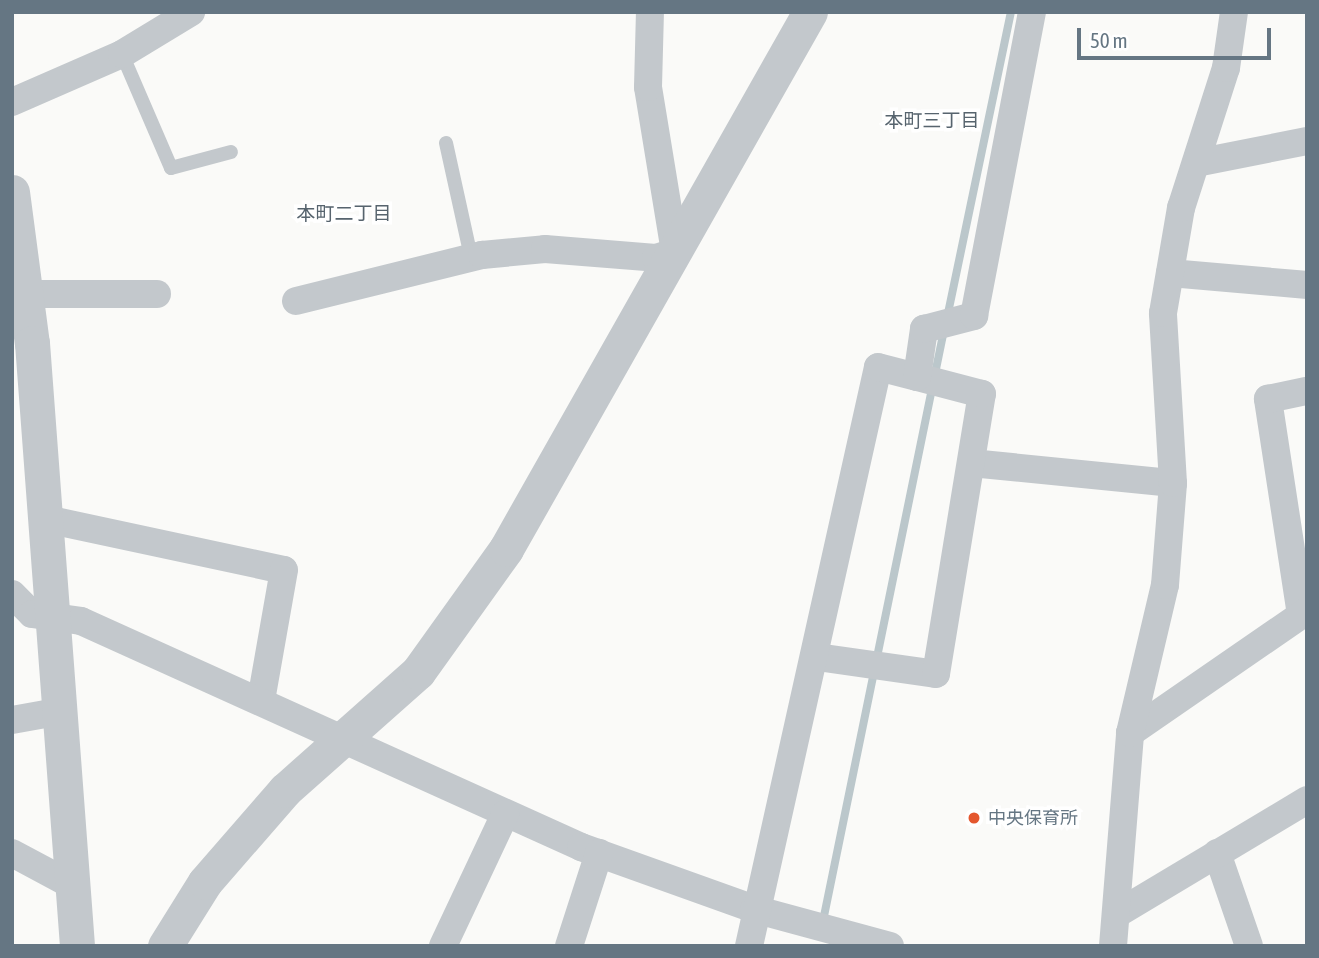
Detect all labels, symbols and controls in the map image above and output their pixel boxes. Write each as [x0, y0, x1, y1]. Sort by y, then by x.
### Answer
scale bar [1081, 14, 1275, 58]
text: 50 m [1090, 28, 1128, 52]
district label: 本町三丁目 [885, 110, 979, 132]
district label: 本町二丁目 [297, 203, 391, 225]
place label: 中央保育所 [988, 807, 1078, 829]
marker: 中央保育所 [966, 810, 982, 826]

